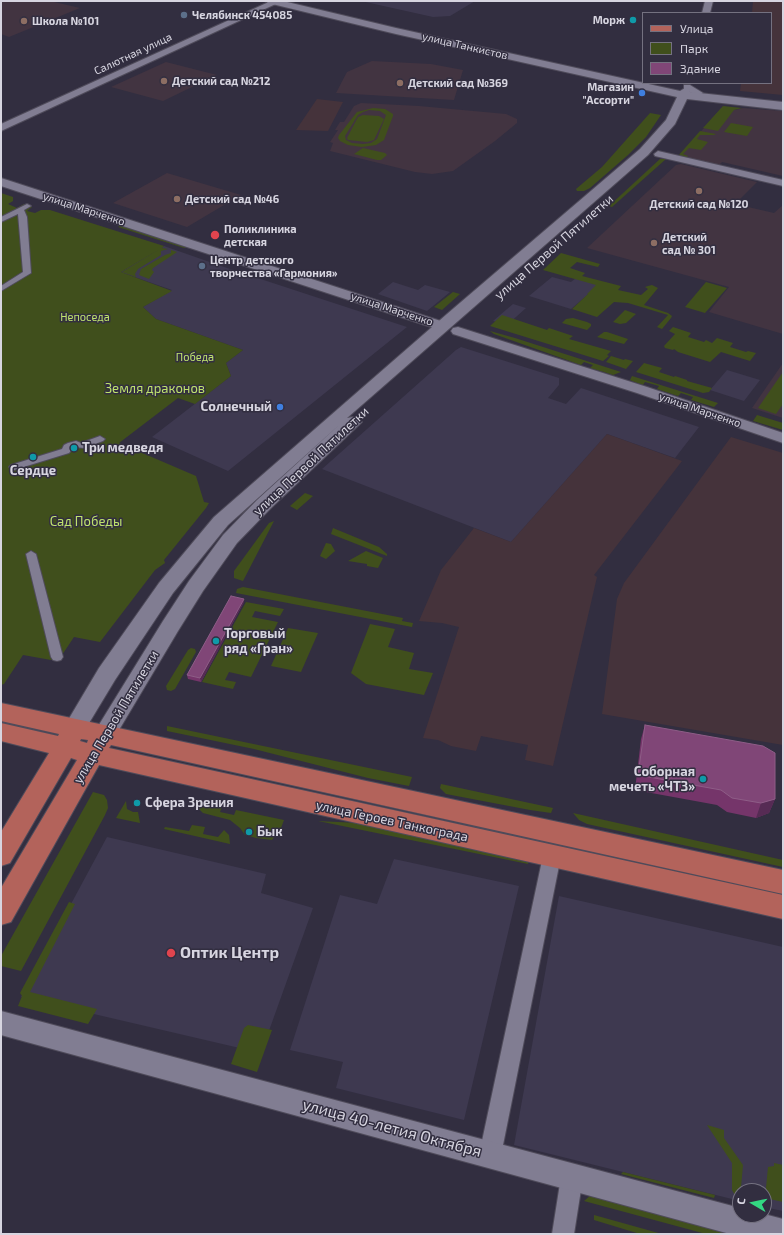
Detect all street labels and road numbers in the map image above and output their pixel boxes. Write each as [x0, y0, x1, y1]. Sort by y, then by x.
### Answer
street label: Салютная улица [92, 30, 174, 78]
street label: улица Танкистов [421, 30, 509, 62]
street label: улица Марченко [41, 189, 127, 229]
street label: улица Первой Пятилетки [491, 191, 617, 303]
street label: улица Марченко [349, 289, 435, 329]
street label: улица Марченко [657, 390, 743, 430]
street label: улица Первой Пятилетки [250, 403, 372, 519]
street label: улица Первой Пятилетки [70, 648, 162, 786]
street label: улица Героев Танкограда [314, 797, 470, 845]
street label: улица 40-летия Октября [300, 1095, 484, 1161]

